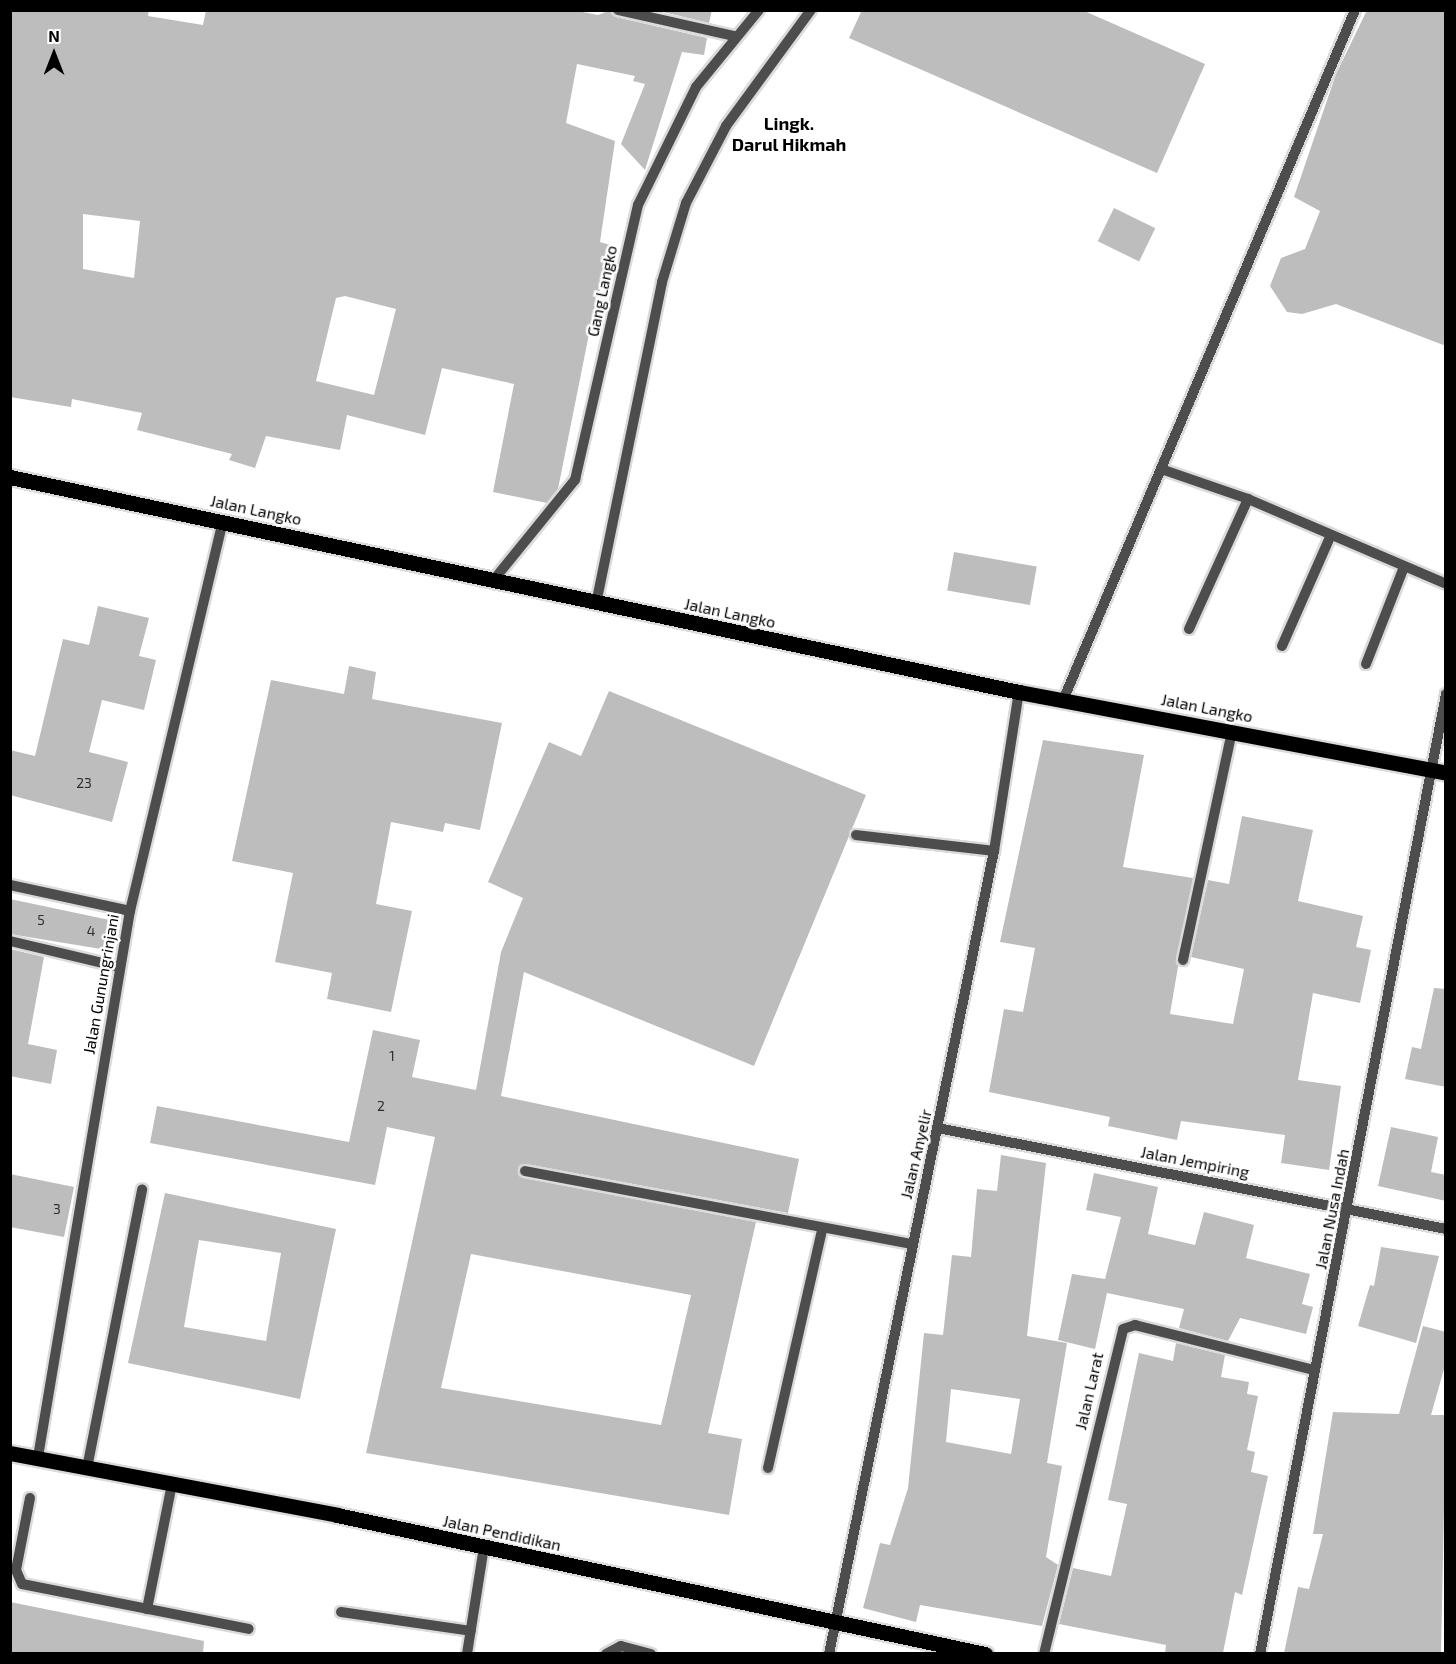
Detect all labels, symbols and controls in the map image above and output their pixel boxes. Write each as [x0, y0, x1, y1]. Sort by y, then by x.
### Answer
north arrow [24, 24, 84, 84]
text: N [48, 26, 60, 45]
district label: Lingk. Darul Hikmah [731, 113, 847, 156]
street label: Gang Langko [583, 244, 621, 338]
street label: Jalan Langko [209, 491, 303, 529]
street label: Jalan Langko [683, 594, 777, 632]
street label: Jalan Langko [1160, 690, 1254, 726]
house number: 23 [76, 775, 92, 791]
house number: 5 [37, 912, 45, 928]
street label: Jalan Gunungrinjani [79, 912, 123, 1056]
house number: 4 [87, 923, 95, 939]
house number: 1 [389, 1048, 395, 1064]
house number: 2 [377, 1098, 385, 1114]
street label: Jalan Anyelir [896, 1107, 936, 1201]
street label: Jalan Jempiring [1139, 1142, 1251, 1182]
street label: Jalan Nusa Indah [1311, 1147, 1353, 1271]
house number: 3 [53, 1201, 61, 1217]
street label: Jalan Larat [1071, 1350, 1107, 1432]
street label: Jalan Pendidikan [441, 1511, 563, 1555]

